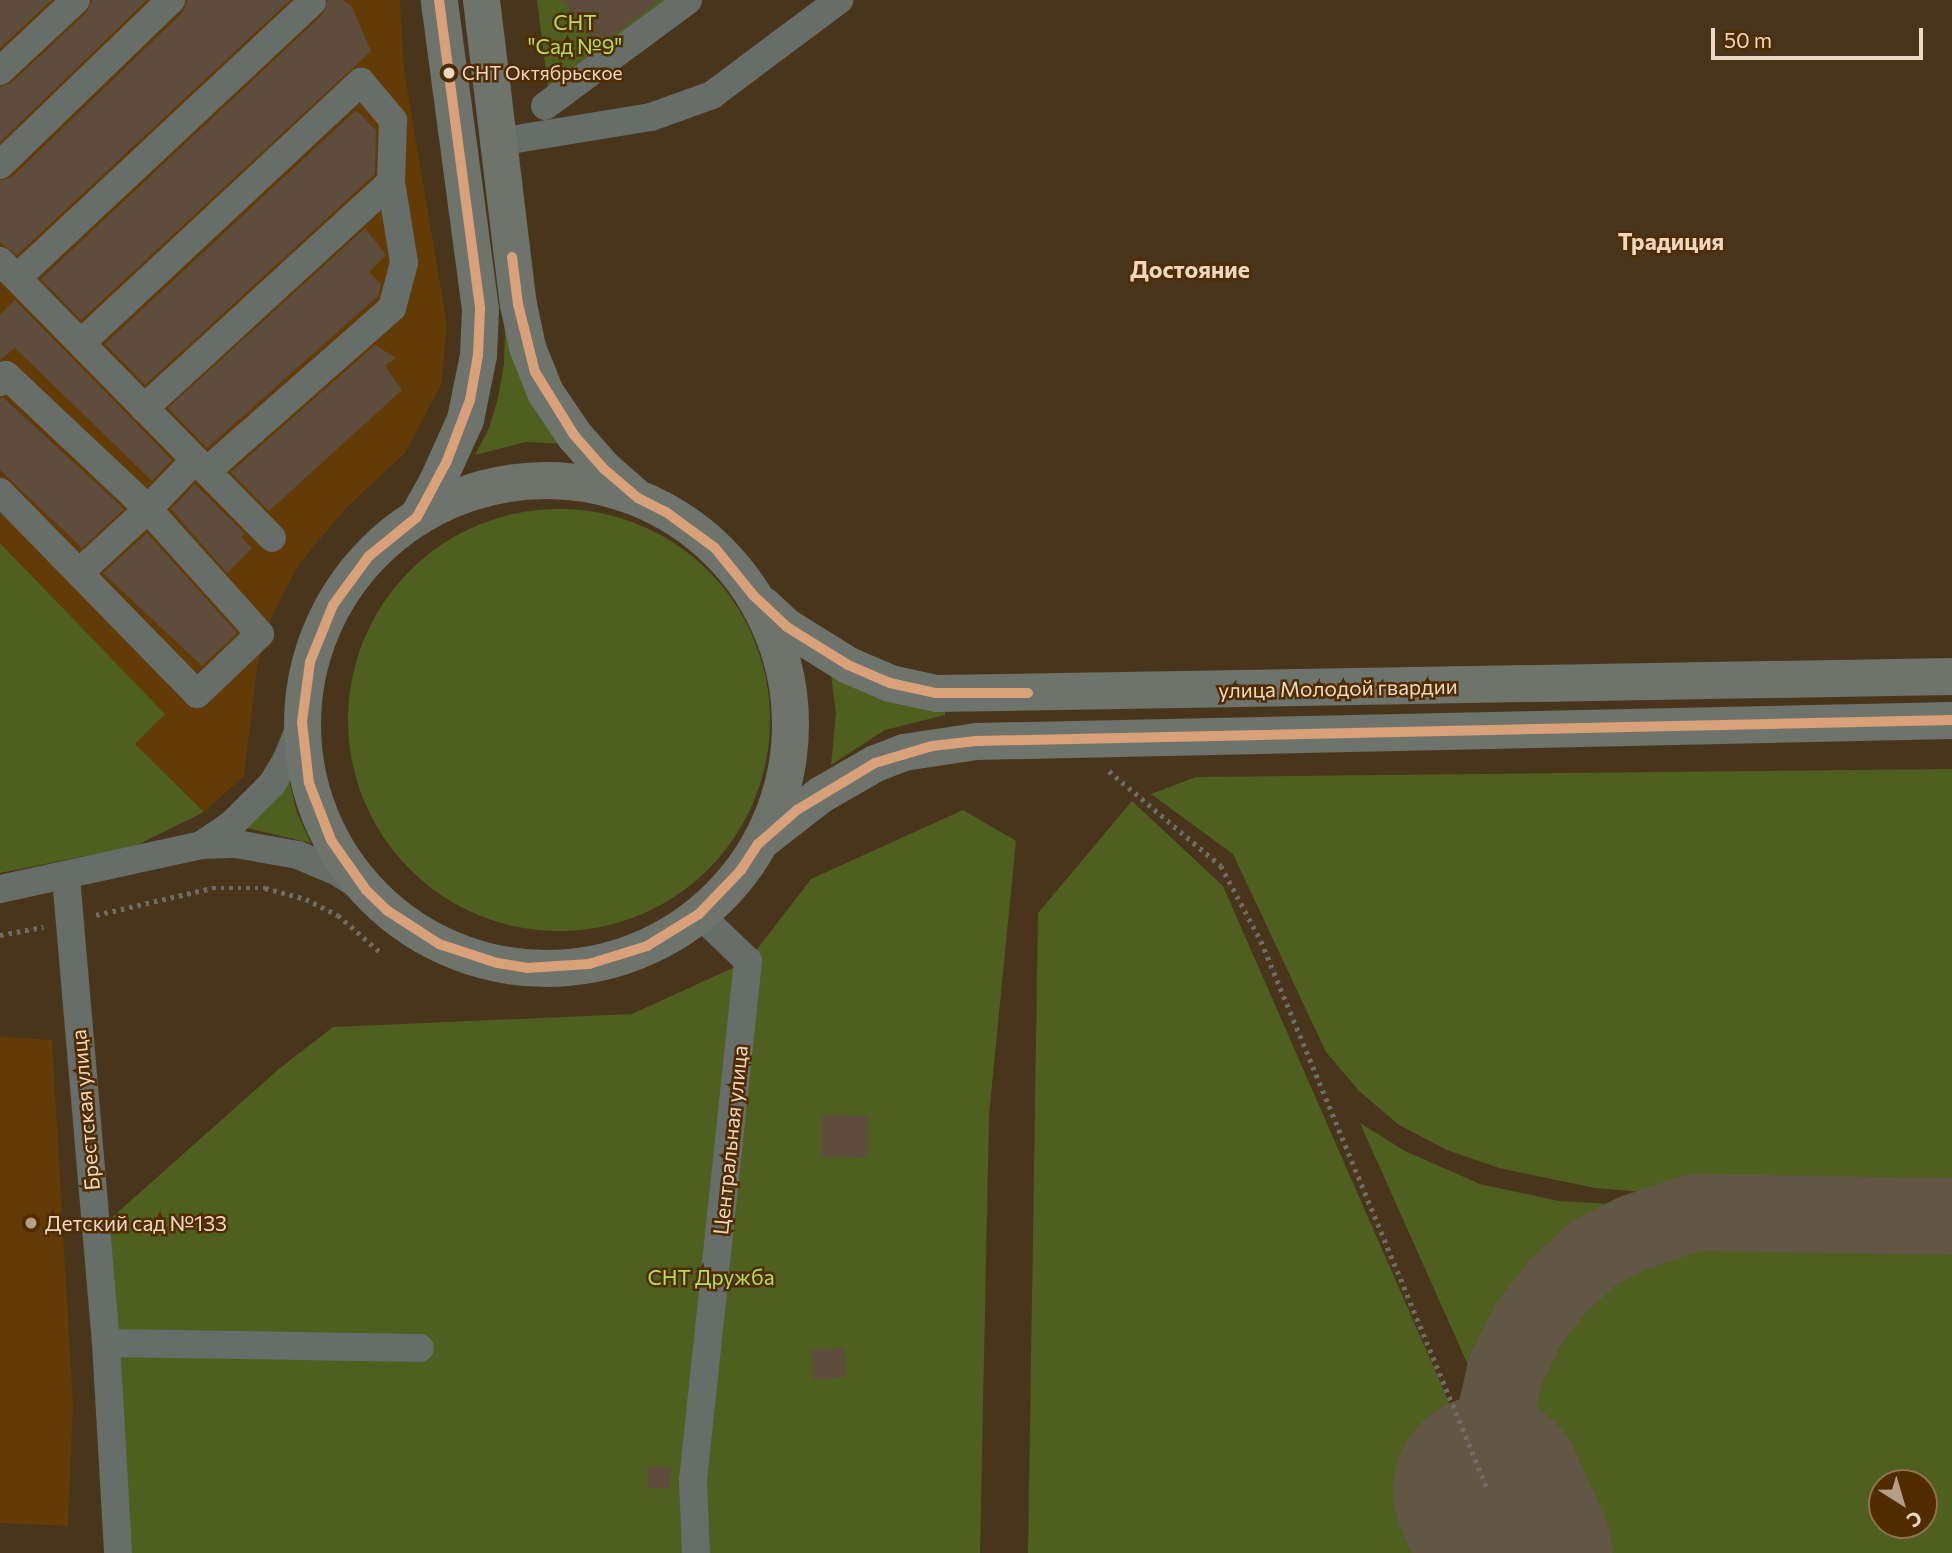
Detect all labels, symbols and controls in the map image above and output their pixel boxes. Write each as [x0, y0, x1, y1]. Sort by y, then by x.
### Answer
park label: СНТ "Сад №9" [528, 9, 622, 59]
scale bar [1714, 14, 1926, 58]
text: 50 m [1724, 27, 1772, 52]
place label: СНТ Октябрьское [462, 62, 623, 84]
marker: СНТ Октябрьское [442, 66, 456, 80]
district label: Традиция [1618, 227, 1724, 255]
district label: Достояние [1130, 255, 1250, 283]
street label: улица Молодой гвардии [1218, 673, 1458, 703]
street label: Брестская улица [65, 1028, 105, 1192]
street label: Центральная улица [708, 1044, 752, 1236]
place label: Детский сад №133 [45, 1210, 227, 1236]
marker: Детский сад №133 [23, 1215, 39, 1231]
park label: СНТ Дружба [647, 1264, 775, 1290]
north arrow [1868, 1469, 1938, 1539]
text: С [1903, 1506, 1927, 1533]

